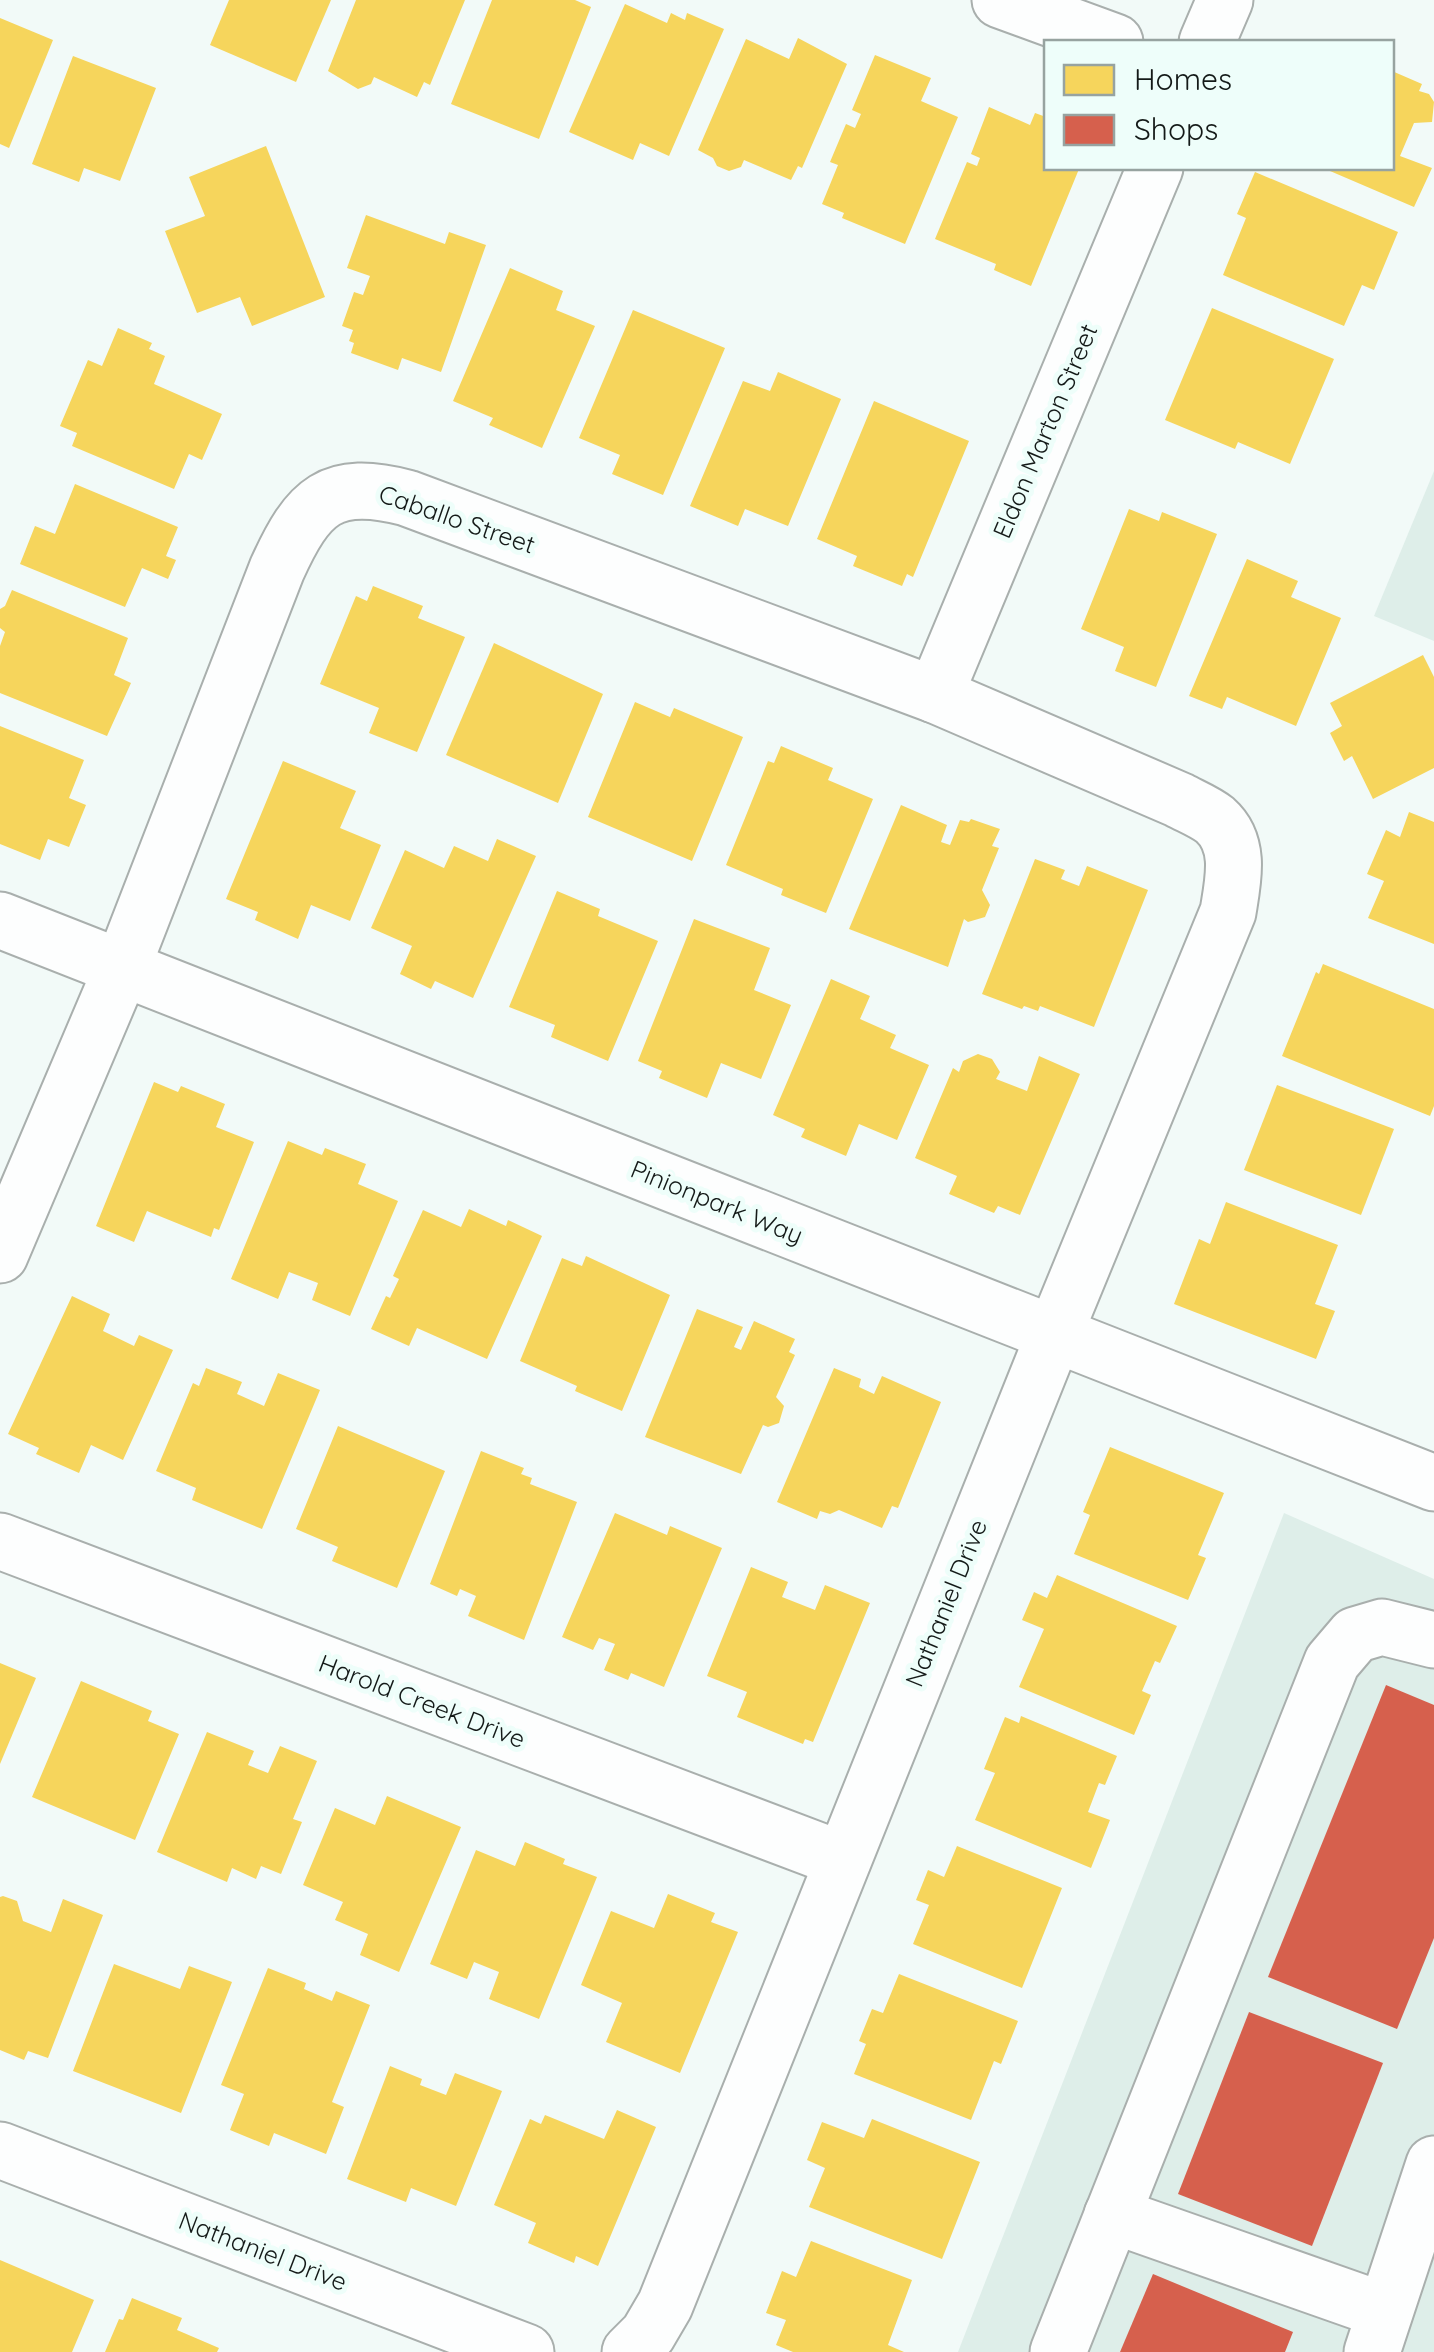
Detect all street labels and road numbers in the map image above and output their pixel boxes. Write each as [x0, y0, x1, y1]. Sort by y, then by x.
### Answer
street label: Eldon Marton Street [985, 319, 1104, 543]
street label: Caballo Street [375, 477, 539, 560]
street label: Pinionpark Way [627, 1153, 808, 1250]
street label: Nathaniel Drive [898, 1515, 993, 1691]
street label: Harold Creek Drive [314, 1647, 530, 1754]
street label: Nathaniel Drive [175, 2204, 352, 2297]

